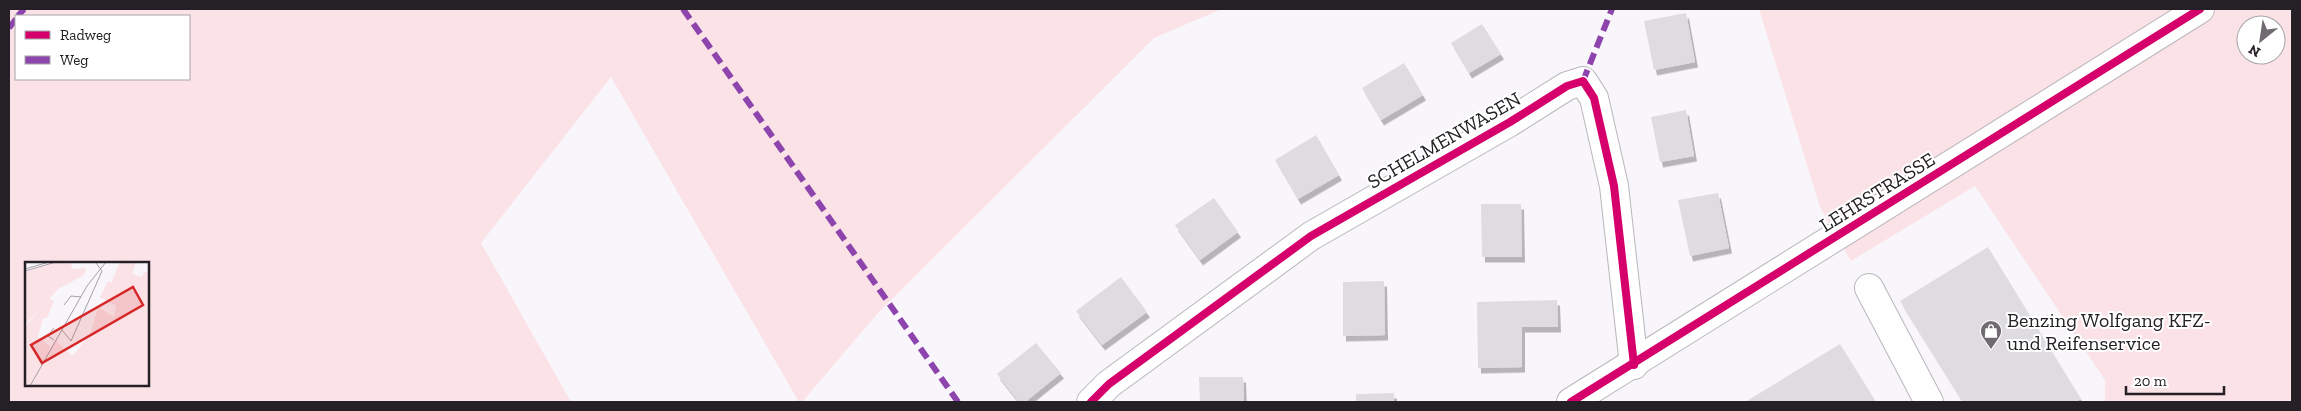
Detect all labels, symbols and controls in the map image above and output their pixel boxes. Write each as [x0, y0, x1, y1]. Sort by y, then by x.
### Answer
legend [15, 15, 190, 80]
north arrow [2236, 15, 2286, 65]
text: Radweg [60, 26, 111, 44]
text: N [2246, 41, 2264, 61]
text: Weg [60, 51, 89, 69]
street label: SCHELMENWASEN [1363, 86, 1525, 194]
street label: LEHRSTRASSE [1815, 147, 1939, 237]
inset map [25, 262, 149, 386]
place label: Benzing Wolfgang KFZ- und Reifenservice [2007, 308, 2211, 355]
shop icon: Benzing Wolfgang KFZ- und Reifenservice [1979, 319, 2003, 350]
scale bar [2126, 364, 2224, 396]
text: 20 m [2134, 372, 2167, 390]

